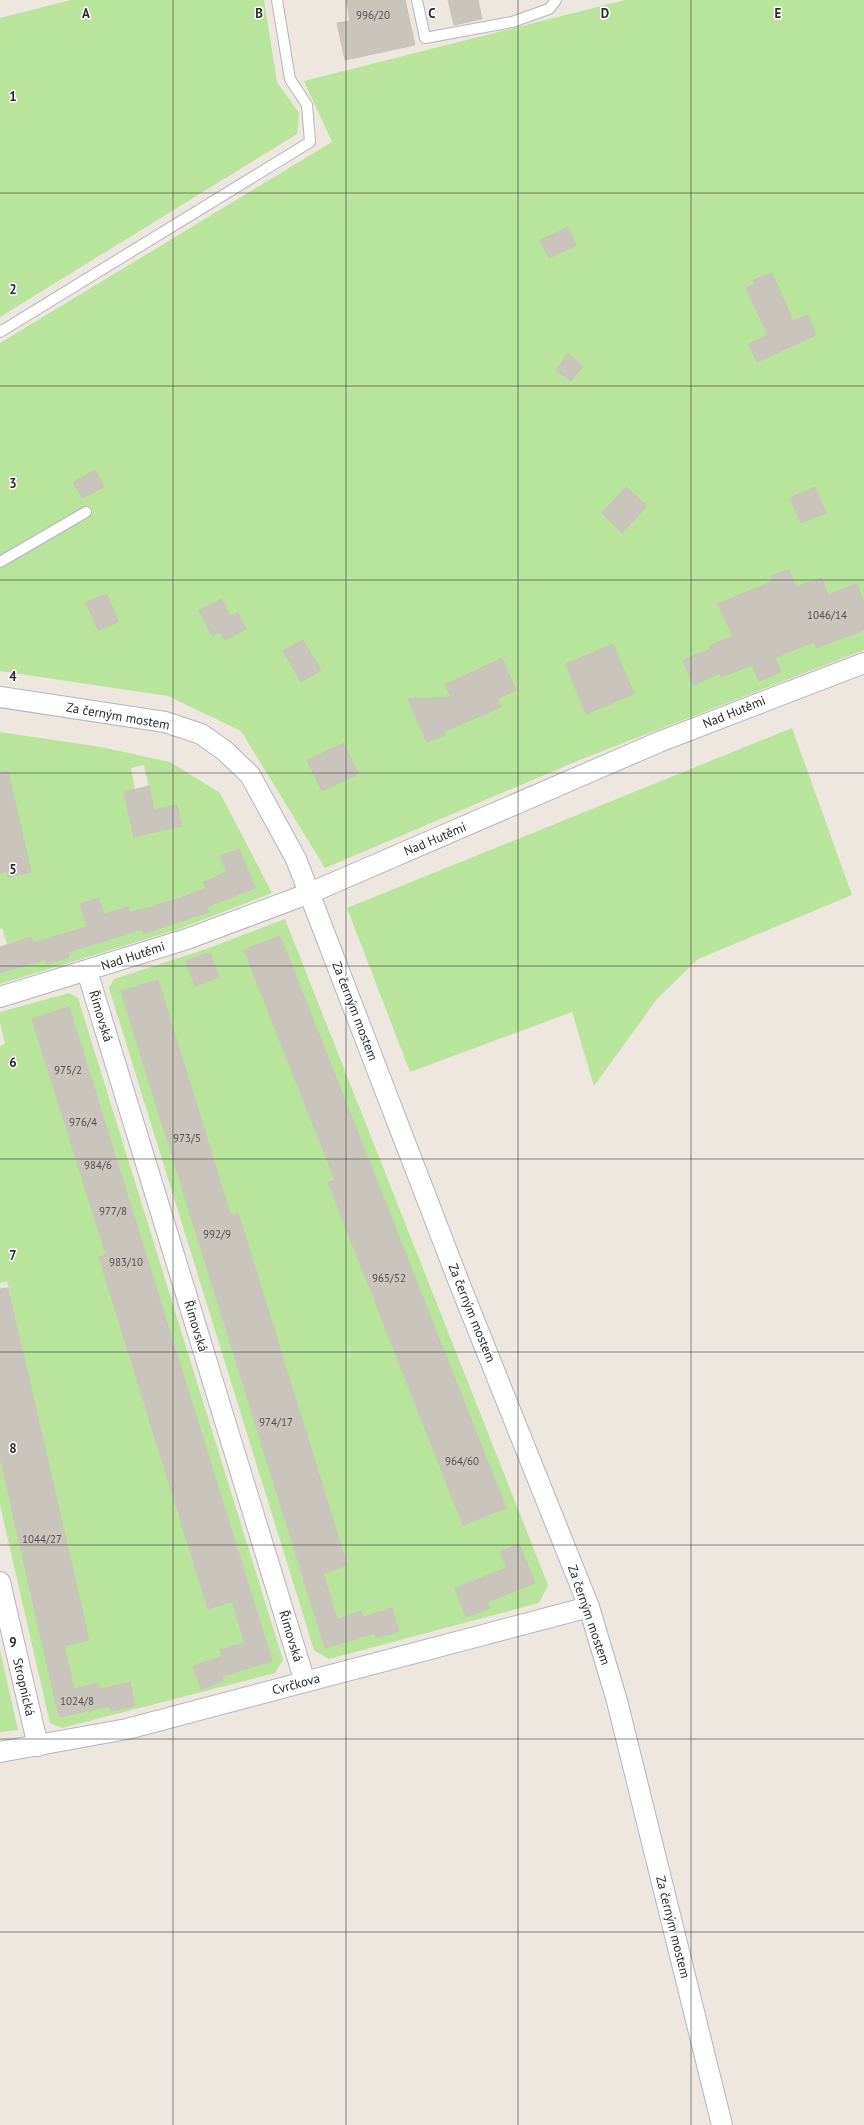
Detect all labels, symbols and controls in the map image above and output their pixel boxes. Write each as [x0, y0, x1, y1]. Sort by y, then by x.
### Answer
text: A [82, 5, 90, 22]
text: B [255, 5, 263, 22]
text: C [428, 5, 436, 22]
text: D [601, 5, 609, 22]
text: E [775, 5, 782, 22]
house number: 996/20 [356, 8, 390, 22]
text: 1 [9, 88, 17, 105]
text: 2 [9, 281, 17, 298]
text: 3 [9, 475, 17, 492]
house number: 1046/14 [807, 608, 847, 622]
text: 4 [9, 668, 17, 685]
street label: Nad Hutěmi [700, 692, 768, 732]
street label: Za černým mostem [65, 699, 171, 733]
street label: Nad Hutěmi [401, 818, 469, 860]
text: 5 [9, 861, 17, 878]
street label: Nad Hutěmi [99, 938, 167, 974]
street label: Za černým mostem [328, 959, 382, 1063]
street label: Římovská [85, 988, 117, 1044]
text: 6 [9, 1054, 17, 1071]
house number: 975/2 [54, 1063, 82, 1077]
house number: 976/4 [69, 1115, 97, 1129]
house number: 973/5 [173, 1131, 201, 1145]
house number: 984/6 [84, 1158, 112, 1172]
house number: 977/8 [99, 1204, 127, 1218]
house number: 992/9 [203, 1227, 231, 1241]
text: 7 [9, 1247, 17, 1264]
house number: 983/10 [109, 1255, 143, 1269]
street label: Za černým mostem [444, 1261, 500, 1365]
house number: 965/52 [372, 1271, 406, 1285]
street label: Římovská [180, 1298, 212, 1354]
house number: 974/17 [259, 1415, 293, 1429]
text: 8 [9, 1440, 17, 1457]
house number: 964/60 [445, 1454, 479, 1468]
house number: 1044/27 [22, 1532, 62, 1546]
street label: Za černým mostem [564, 1563, 614, 1667]
street label: Římovská [275, 1608, 307, 1664]
text: 9 [9, 1634, 17, 1651]
street label: Stropnická [9, 1656, 39, 1718]
street label: Cvrčkova [270, 1669, 322, 1699]
house number: 1024/8 [60, 1694, 94, 1708]
street label: Za černým mostem [652, 1874, 694, 1980]

